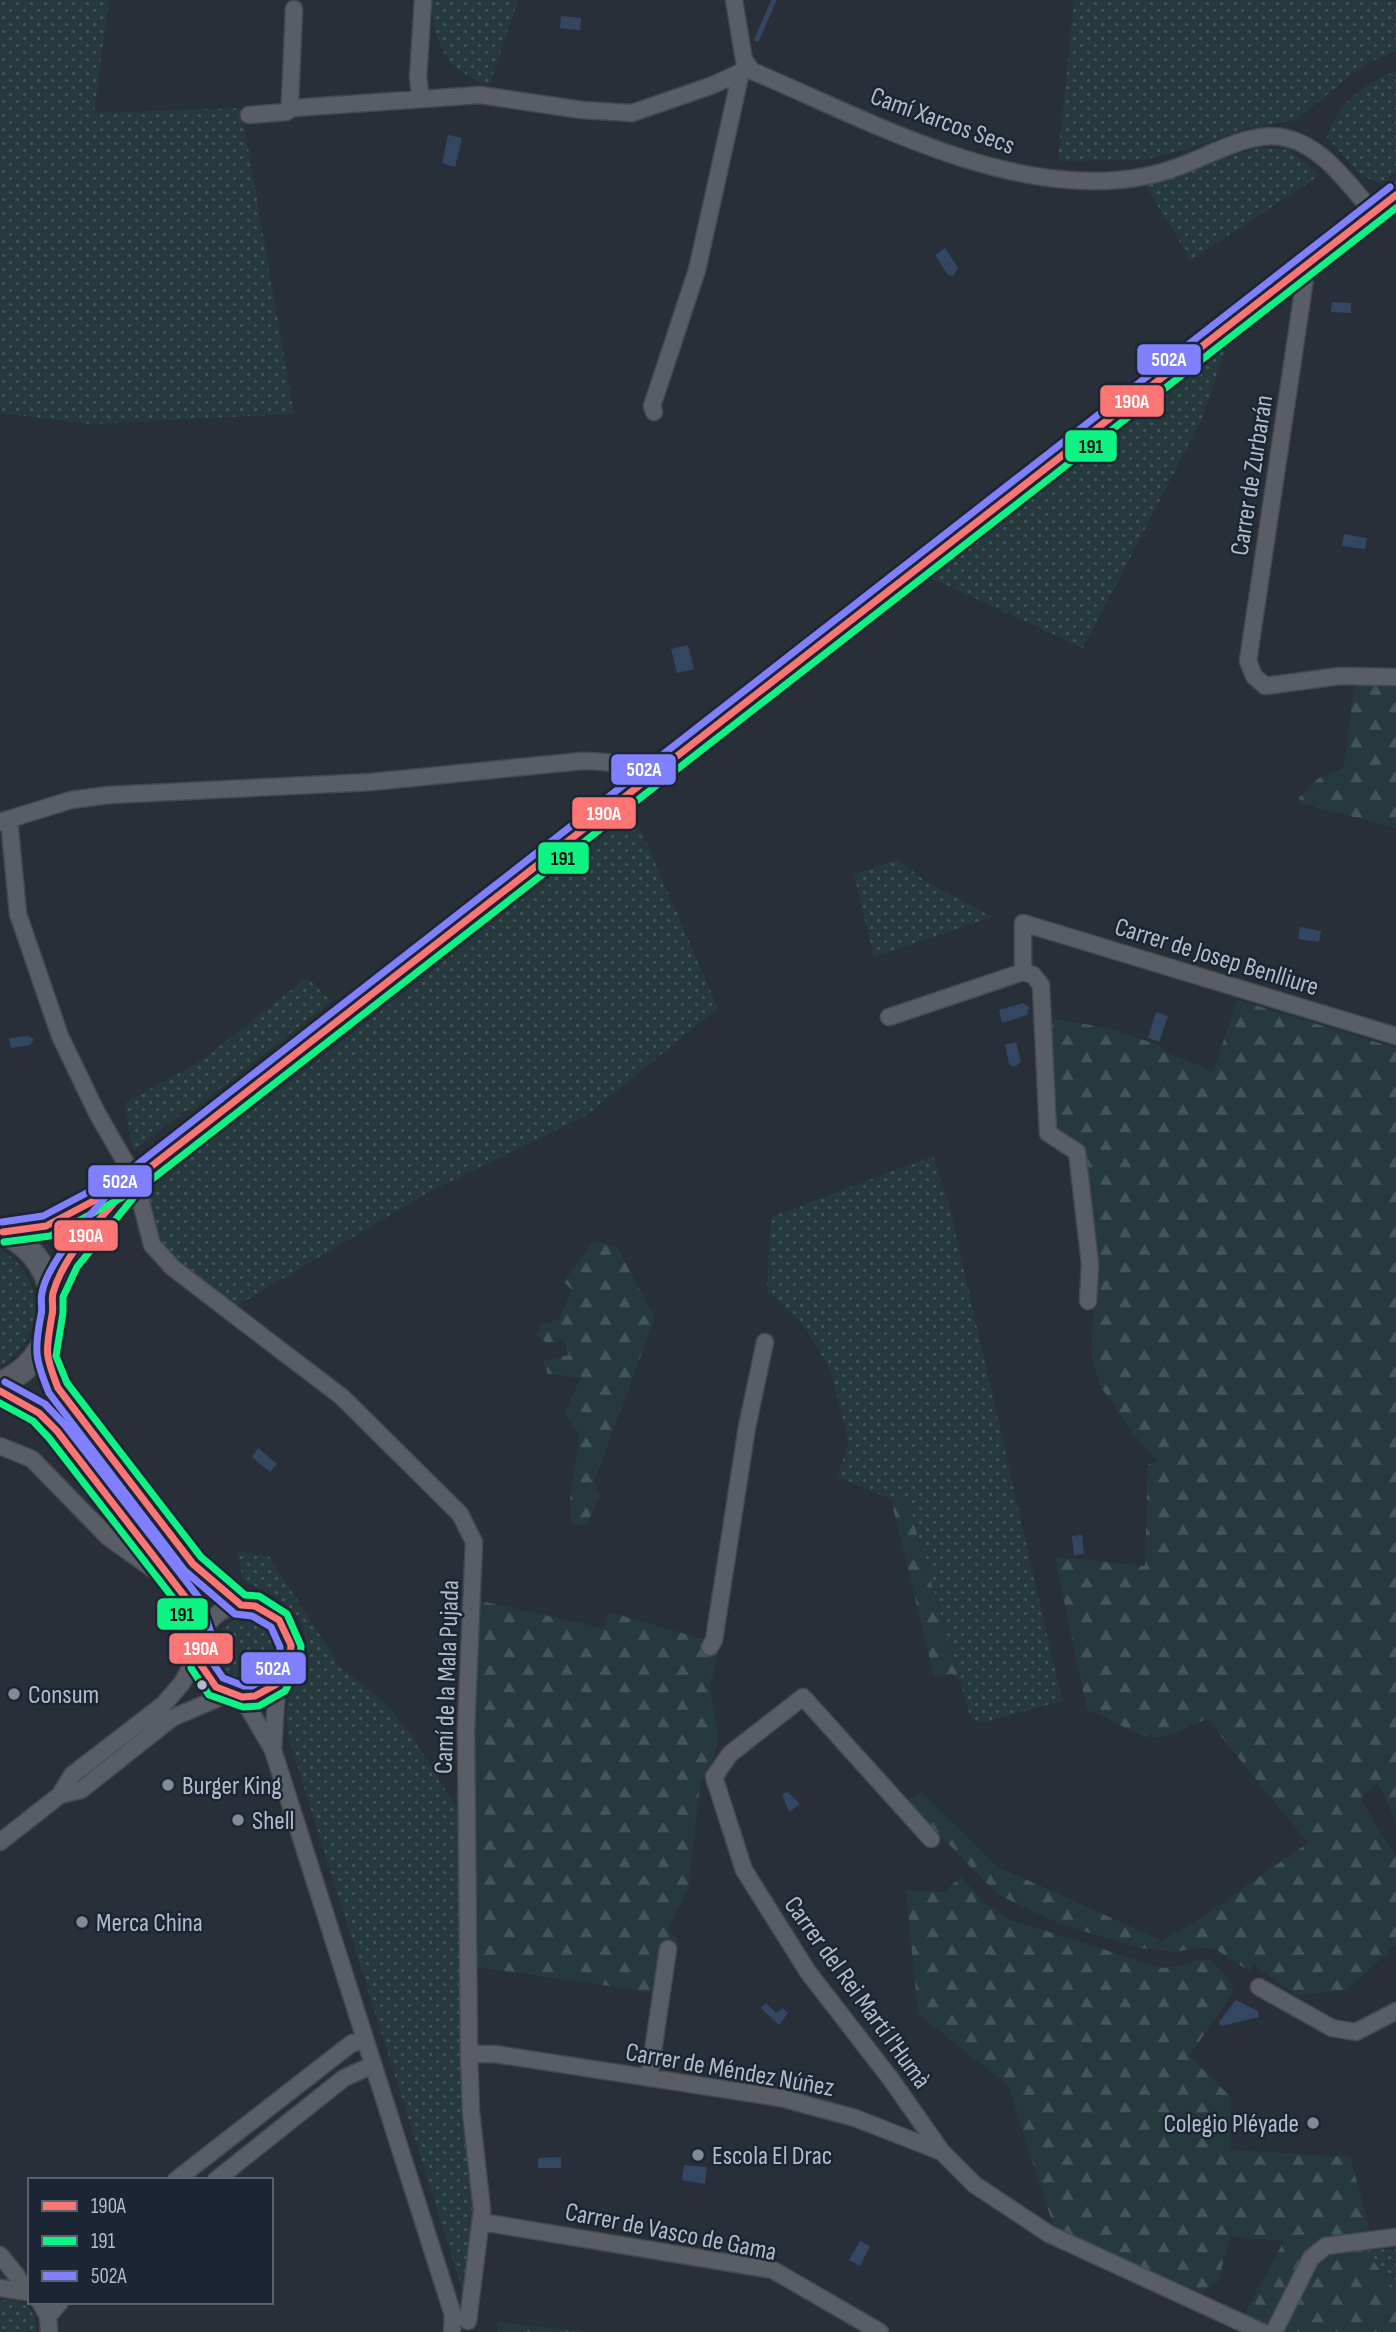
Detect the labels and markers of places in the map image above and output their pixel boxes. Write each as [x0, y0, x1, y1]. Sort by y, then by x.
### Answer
unlabelled marker [195, 1678, 209, 1692]
place label: Consum [28, 1680, 99, 1711]
marker: Consum [6, 1686, 22, 1702]
place label: Burger King [182, 1771, 282, 1802]
marker: Burger King [160, 1777, 176, 1793]
place label: Shell [252, 1806, 294, 1837]
marker: Shell [230, 1812, 246, 1828]
place label: Merca China [96, 1908, 203, 1939]
marker: Merca China [74, 1914, 90, 1930]
place label: Colegio Pléyade [1163, 2109, 1299, 2140]
marker: Colegio Pléyade [1305, 2115, 1321, 2131]
place label: Escola El Drac [712, 2141, 832, 2172]
marker: Escola El Drac [690, 2147, 706, 2163]

